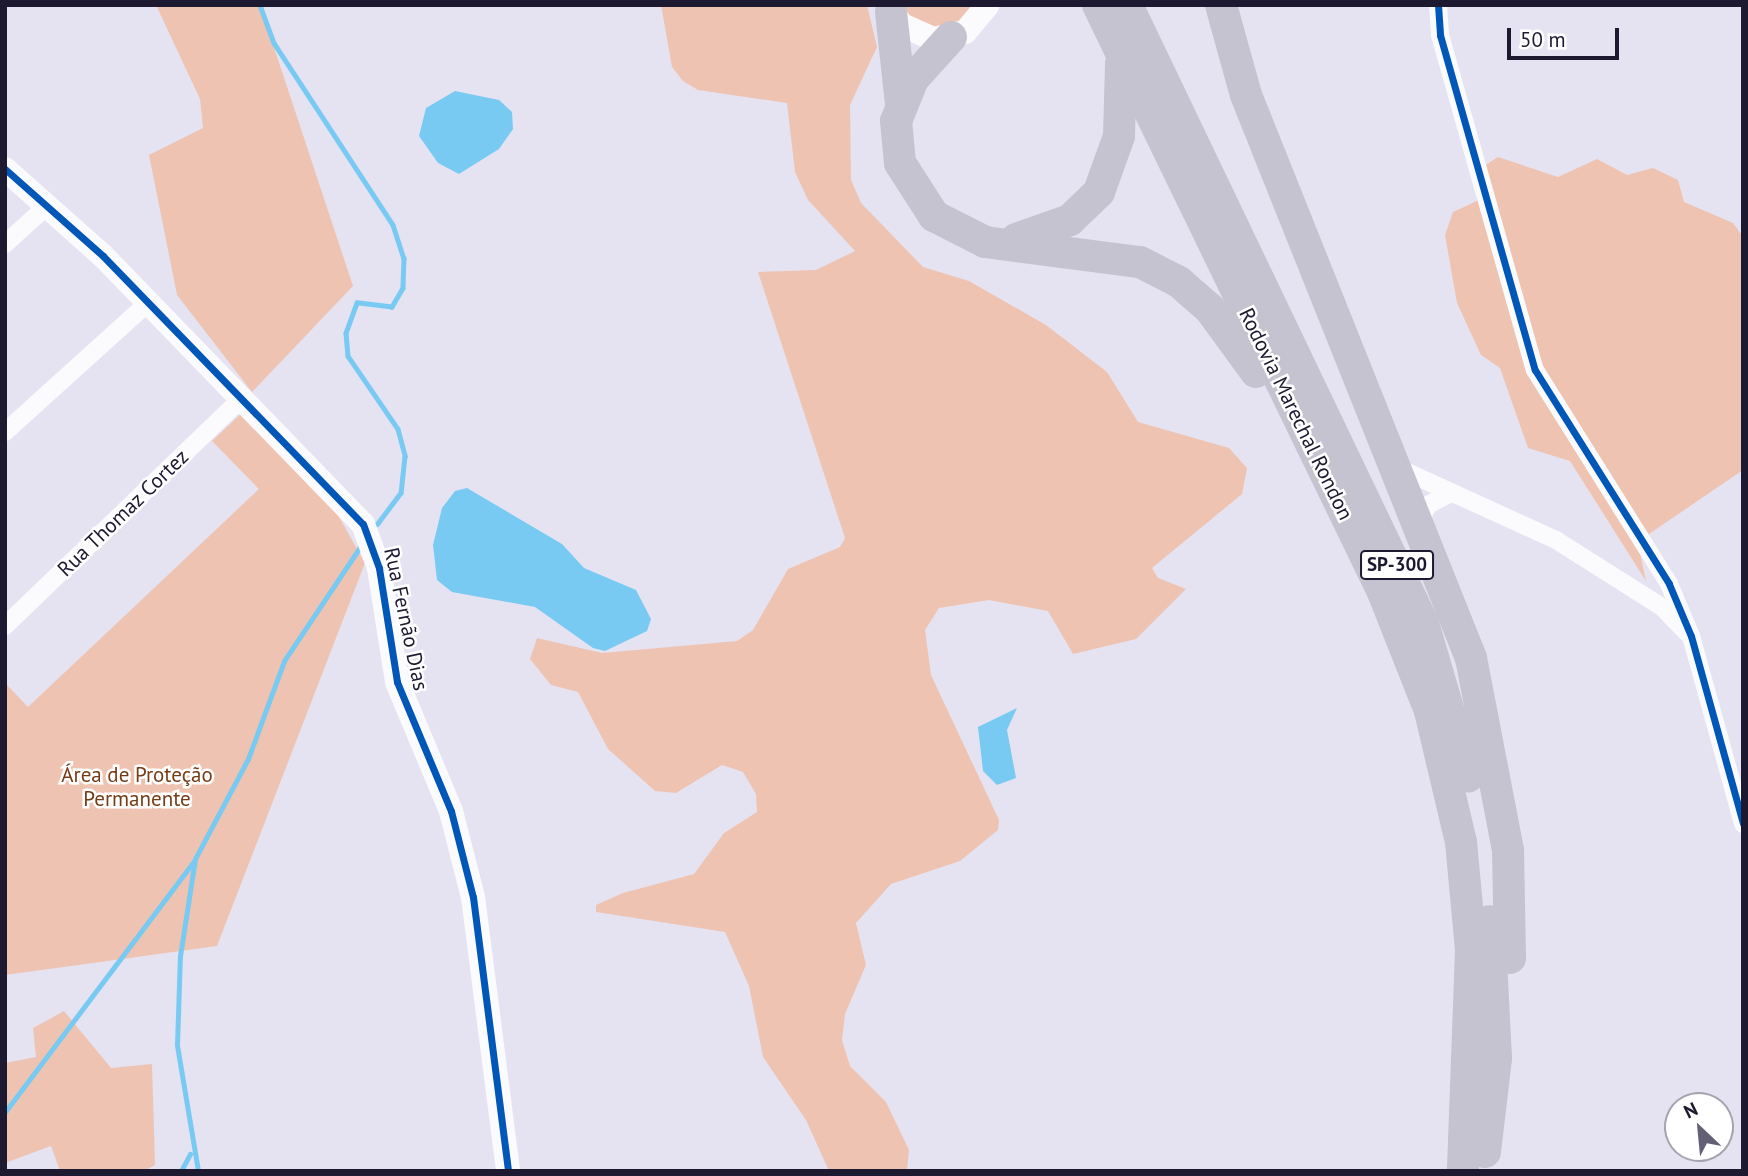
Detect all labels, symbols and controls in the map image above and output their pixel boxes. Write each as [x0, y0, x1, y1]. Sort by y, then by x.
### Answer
scale bar [1510, 14, 1622, 58]
text: 50 m [1520, 26, 1566, 53]
street label: Rodovia Marechal Rondon [1234, 304, 1358, 524]
street label: Rua Thomaz Cortez [52, 444, 194, 582]
street label: Rua Fernão Dias [379, 545, 433, 693]
road number: SP-300 [1358, 550, 1436, 580]
park label: Área de Proteção Permanente [61, 762, 213, 812]
north arrow [1664, 1092, 1734, 1162]
text: N [1680, 1096, 1702, 1123]

